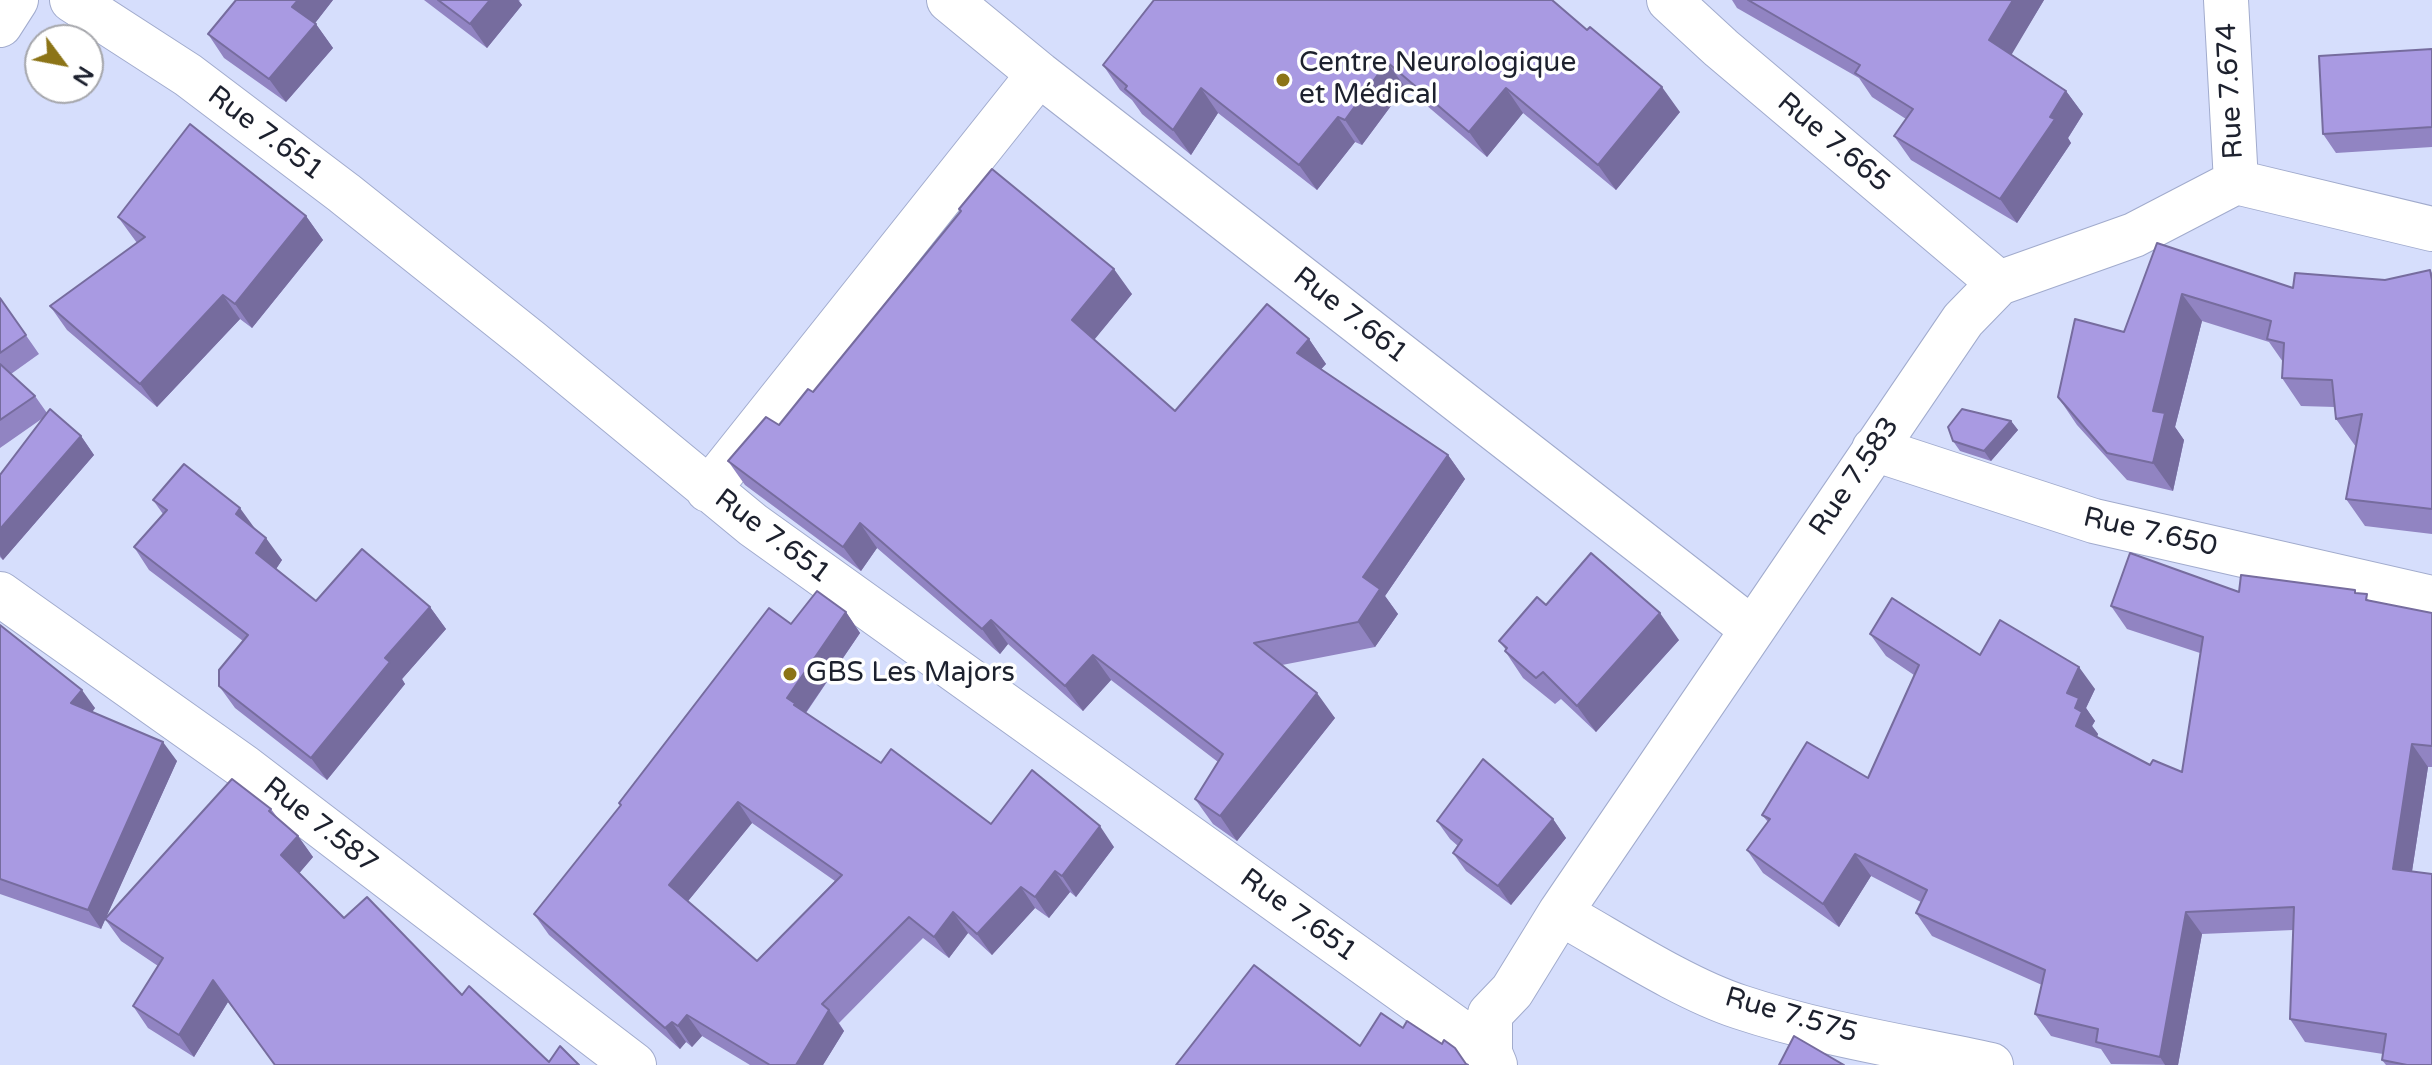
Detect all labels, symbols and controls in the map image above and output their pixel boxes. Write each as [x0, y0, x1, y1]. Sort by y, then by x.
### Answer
street label: Rue 7.674 [2211, 22, 2251, 160]
north arrow [24, 24, 104, 104]
place label: Centre Neurologique et Médical [1299, 47, 1576, 113]
text: N [67, 61, 98, 90]
marker: Centre Neurologique et Médical [1274, 71, 1292, 89]
street label: Rue 7.651 [200, 80, 330, 188]
street label: Rue 7.665 [1770, 86, 1896, 200]
street label: Rue 7.661 [1286, 261, 1414, 371]
street label: Rue 7.583 [1803, 411, 1907, 543]
street label: Rue 7.651 [707, 483, 837, 591]
street label: Rue 7.650 [2080, 501, 2220, 565]
place label: GBS Les Majors [806, 657, 1015, 691]
marker: GBS Les Majors [781, 665, 799, 683]
street label: Rue 7.587 [256, 771, 384, 881]
street label: Rue 7.651 [1233, 862, 1363, 970]
street label: Rue 7.575 [1721, 981, 1861, 1051]

